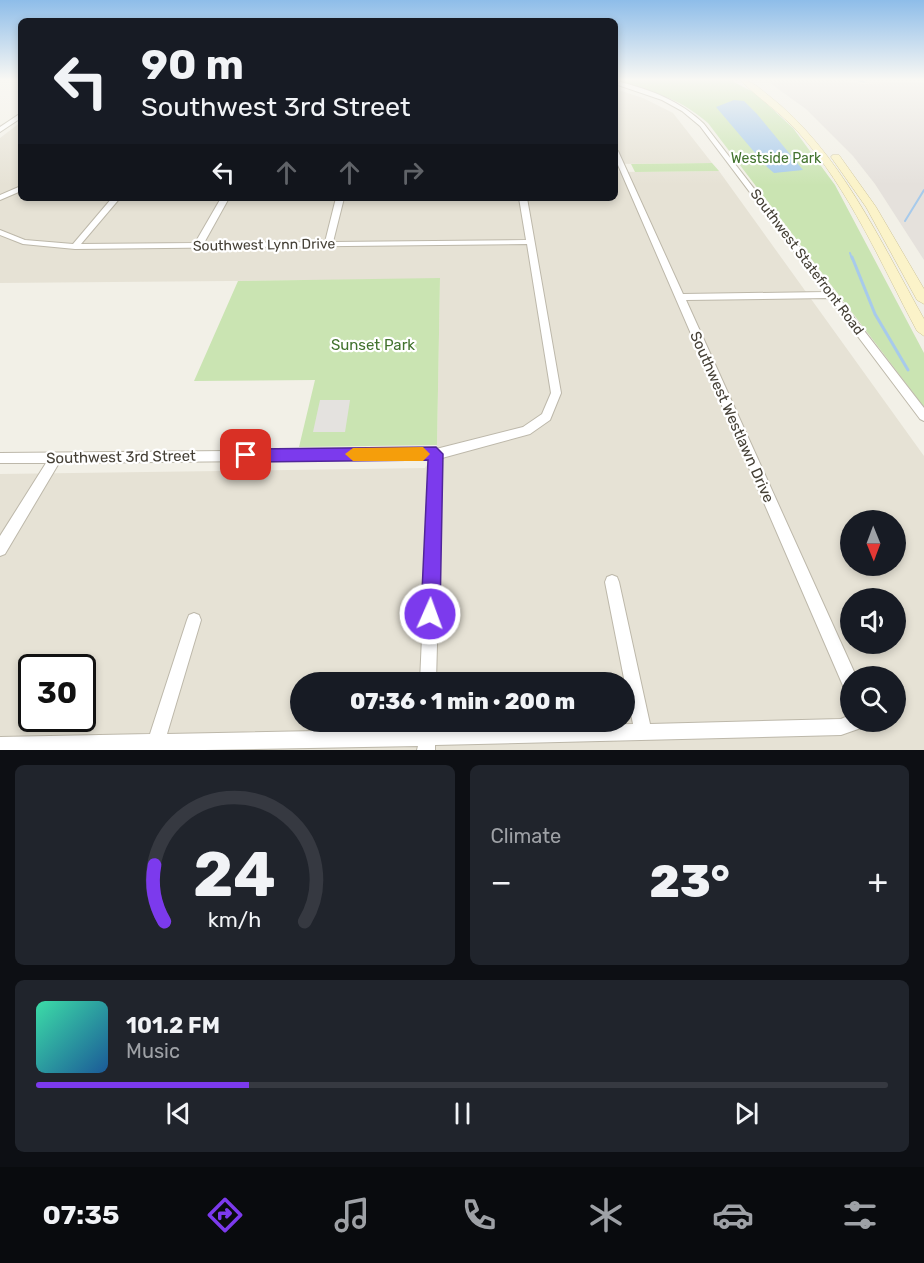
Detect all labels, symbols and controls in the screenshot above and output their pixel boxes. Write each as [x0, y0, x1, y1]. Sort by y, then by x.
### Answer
text: 90 m [141, 40, 244, 90]
icon: left [42, 42, 120, 120]
text: Southwest 3rd Street [141, 91, 411, 123]
park label: Westside Park [731, 150, 822, 167]
icon: left [207, 156, 240, 189]
icon: ahead [270, 156, 303, 189]
icon: ahead [333, 156, 366, 189]
icon: right [396, 156, 429, 189]
street label: Southwest Statefront Road [747, 186, 867, 338]
street label: Southwest Lynn Drive [193, 235, 335, 255]
street label: Southwest Westlawn Drive [686, 329, 778, 505]
park label: Sunset Park [331, 336, 415, 354]
pin [220, 429, 271, 480]
icon: arrive [229, 438, 262, 471]
street label: Southwest 3rd Street [46, 447, 196, 467]
north arrow [840, 510, 906, 576]
map controls [840, 510, 906, 732]
position arrow [398, 582, 462, 646]
button: sound [840, 588, 906, 654]
speed limit sign: 30 [18, 654, 96, 732]
button: search [840, 666, 906, 732]
text: 07:36 · 1 min · 200 m [350, 688, 575, 715]
text: Climate [491, 824, 561, 848]
text: 24 [193, 838, 276, 912]
text: 23° [650, 855, 730, 908]
text: − [491, 862, 512, 901]
text: + [867, 862, 888, 901]
text: km/h [208, 907, 262, 932]
text: 101.2 FM [126, 1012, 220, 1039]
text: Music [126, 1039, 180, 1063]
icon: previous [162, 1097, 195, 1130]
icon: pause [446, 1097, 479, 1130]
icon: next [730, 1097, 763, 1130]
icon: directions [204, 1194, 246, 1236]
icon: music [331, 1194, 373, 1236]
icon: phone [458, 1194, 500, 1236]
icon: climate [585, 1194, 627, 1236]
icon: car [712, 1194, 754, 1236]
icon: filters [839, 1194, 881, 1236]
text: 07:35 [43, 1199, 119, 1231]

